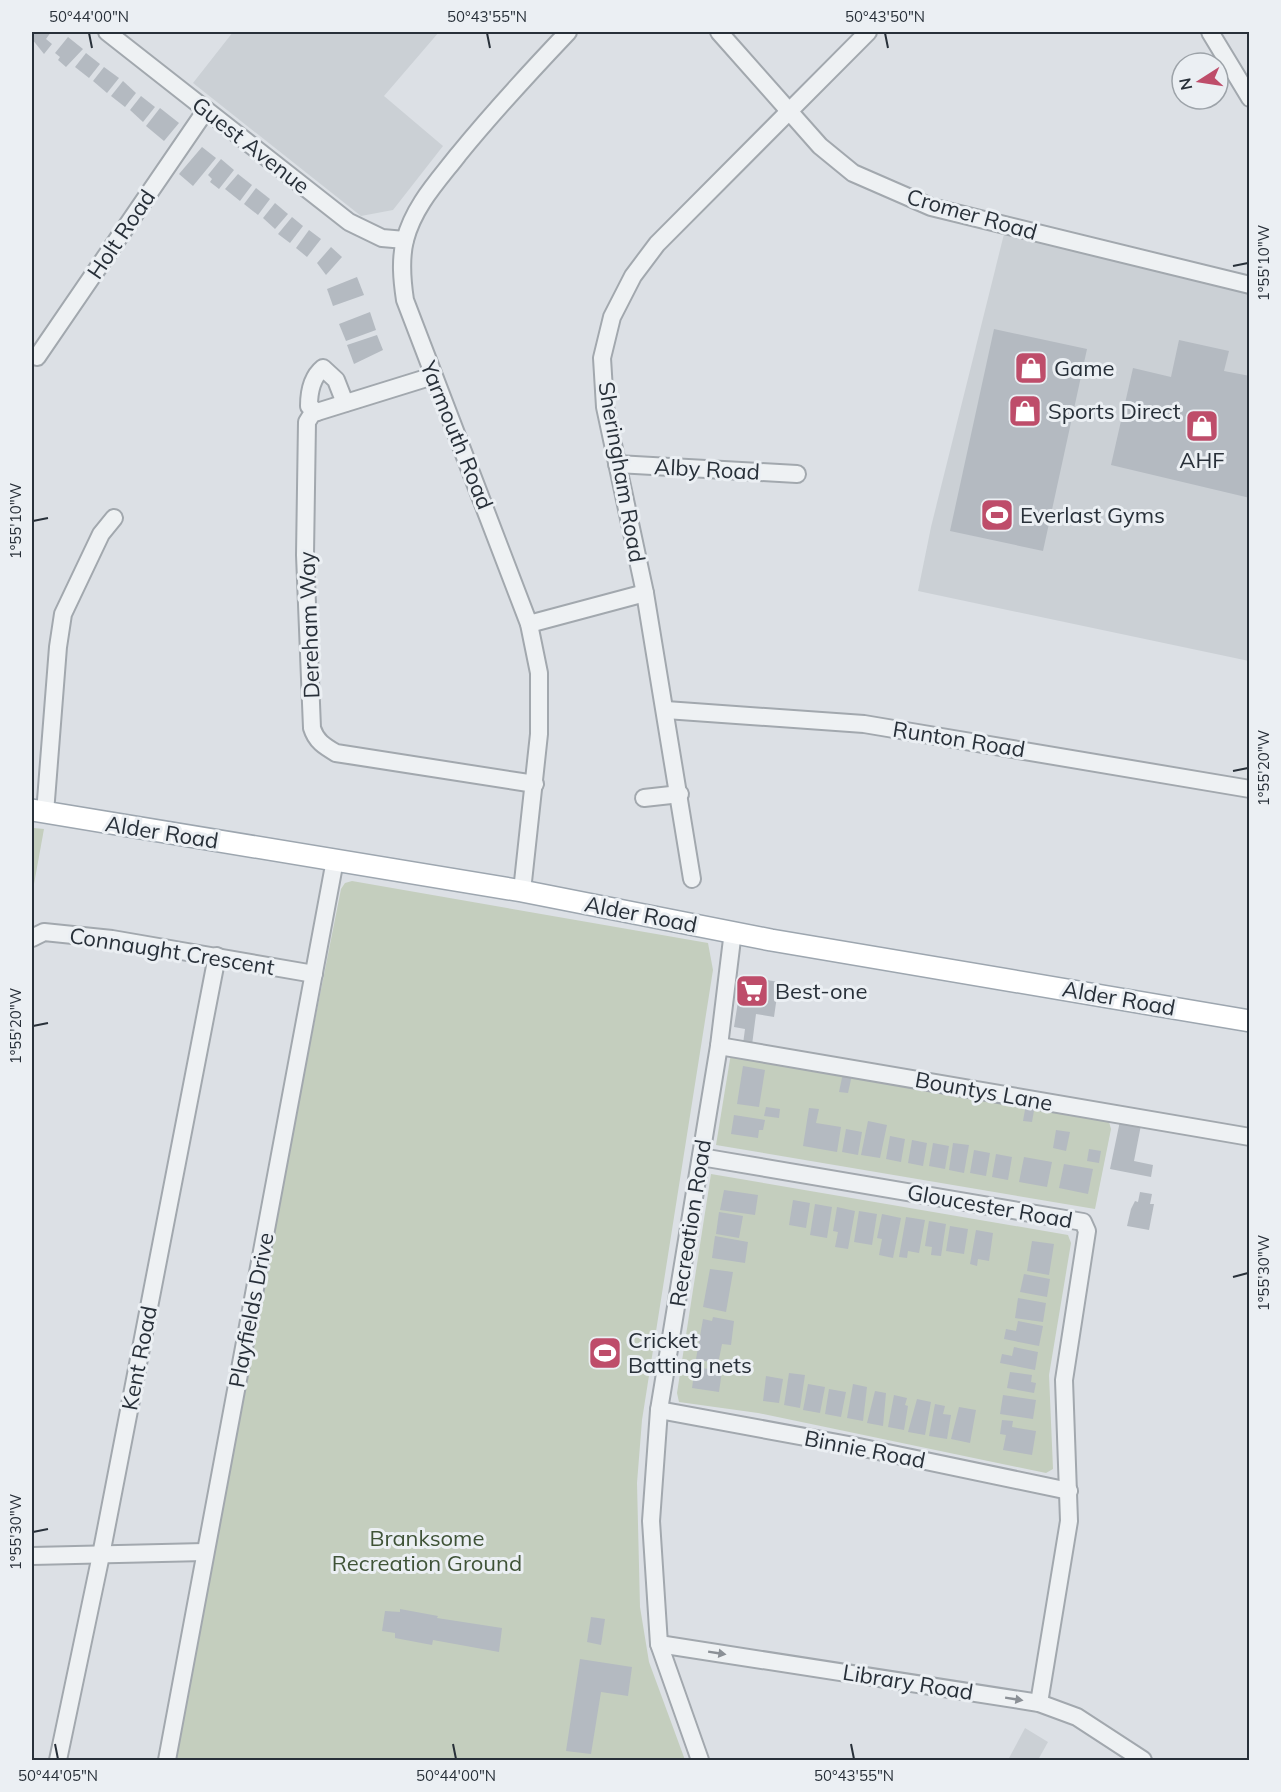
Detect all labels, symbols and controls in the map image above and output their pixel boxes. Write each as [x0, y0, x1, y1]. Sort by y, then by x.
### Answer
text: 50°44'00"N [49, 7, 129, 26]
text: 50°43'55"N [447, 7, 527, 26]
text: 50°43'50"N [845, 7, 925, 26]
north arrow [1170, 51, 1230, 111]
text: N [1174, 76, 1196, 92]
street label: Guest Avenue [187, 90, 315, 200]
street label: Cromer Road [904, 182, 1040, 246]
street label: Holt Road [81, 184, 161, 284]
text: 1°55'10"W [1254, 224, 1273, 301]
shop icon: Game [1013, 350, 1049, 386]
place label: Game [1054, 354, 1115, 382]
street label: Yarmouth Road [414, 356, 500, 513]
street label: Sheringham Road [592, 379, 652, 565]
shop icon: Sports Direct [1007, 393, 1043, 429]
place label: Sports Direct [1048, 397, 1181, 425]
shop icon: AHF [1184, 408, 1220, 444]
place label: AHF [1179, 446, 1225, 474]
street label: Alby Road [653, 452, 761, 486]
text: 1°55'10"W [6, 482, 25, 559]
sports icon: Everlast Gyms [979, 497, 1015, 533]
place label: Everlast Gyms [1020, 501, 1165, 529]
street label: Dereham Way [292, 551, 326, 699]
street label: Runton Road [891, 715, 1027, 763]
text: 1°55'20"W [1254, 729, 1273, 806]
street label: Alder Road [103, 809, 221, 855]
street label: Alder Road [582, 889, 700, 939]
street label: Connaught Crescent [68, 921, 277, 981]
supermarket icon: Best-one [734, 973, 770, 1009]
street label: Alder Road [1060, 974, 1178, 1022]
place label: Best-one [775, 977, 867, 1005]
text: 1°55'20"W [6, 987, 25, 1064]
street label: Bountys Lane [913, 1065, 1055, 1117]
street label: Recreation Road [663, 1137, 717, 1309]
street label: Gloucester Road [905, 1178, 1075, 1234]
street label: Playfields Drive [222, 1230, 280, 1390]
text: 1°55'30"W [1254, 1234, 1273, 1311]
street label: Kent Road [115, 1303, 163, 1413]
place label: Cricket Batting nets [628, 1326, 752, 1379]
sports icon: Cricket Batting nets [587, 1335, 623, 1371]
street label: Binnie Road [802, 1424, 928, 1474]
text: 1°55'30"W [6, 1493, 25, 1570]
park label: Branksome Recreation Ground [332, 1524, 522, 1577]
one-way arrow [708, 1648, 727, 1657]
street label: Library Road [841, 1658, 975, 1706]
one-way arrow [1004, 1694, 1023, 1703]
text: 50°44'05"N [18, 1766, 98, 1785]
text: 50°44'00"N [416, 1766, 496, 1785]
text: 50°43'55"N [814, 1766, 894, 1785]

